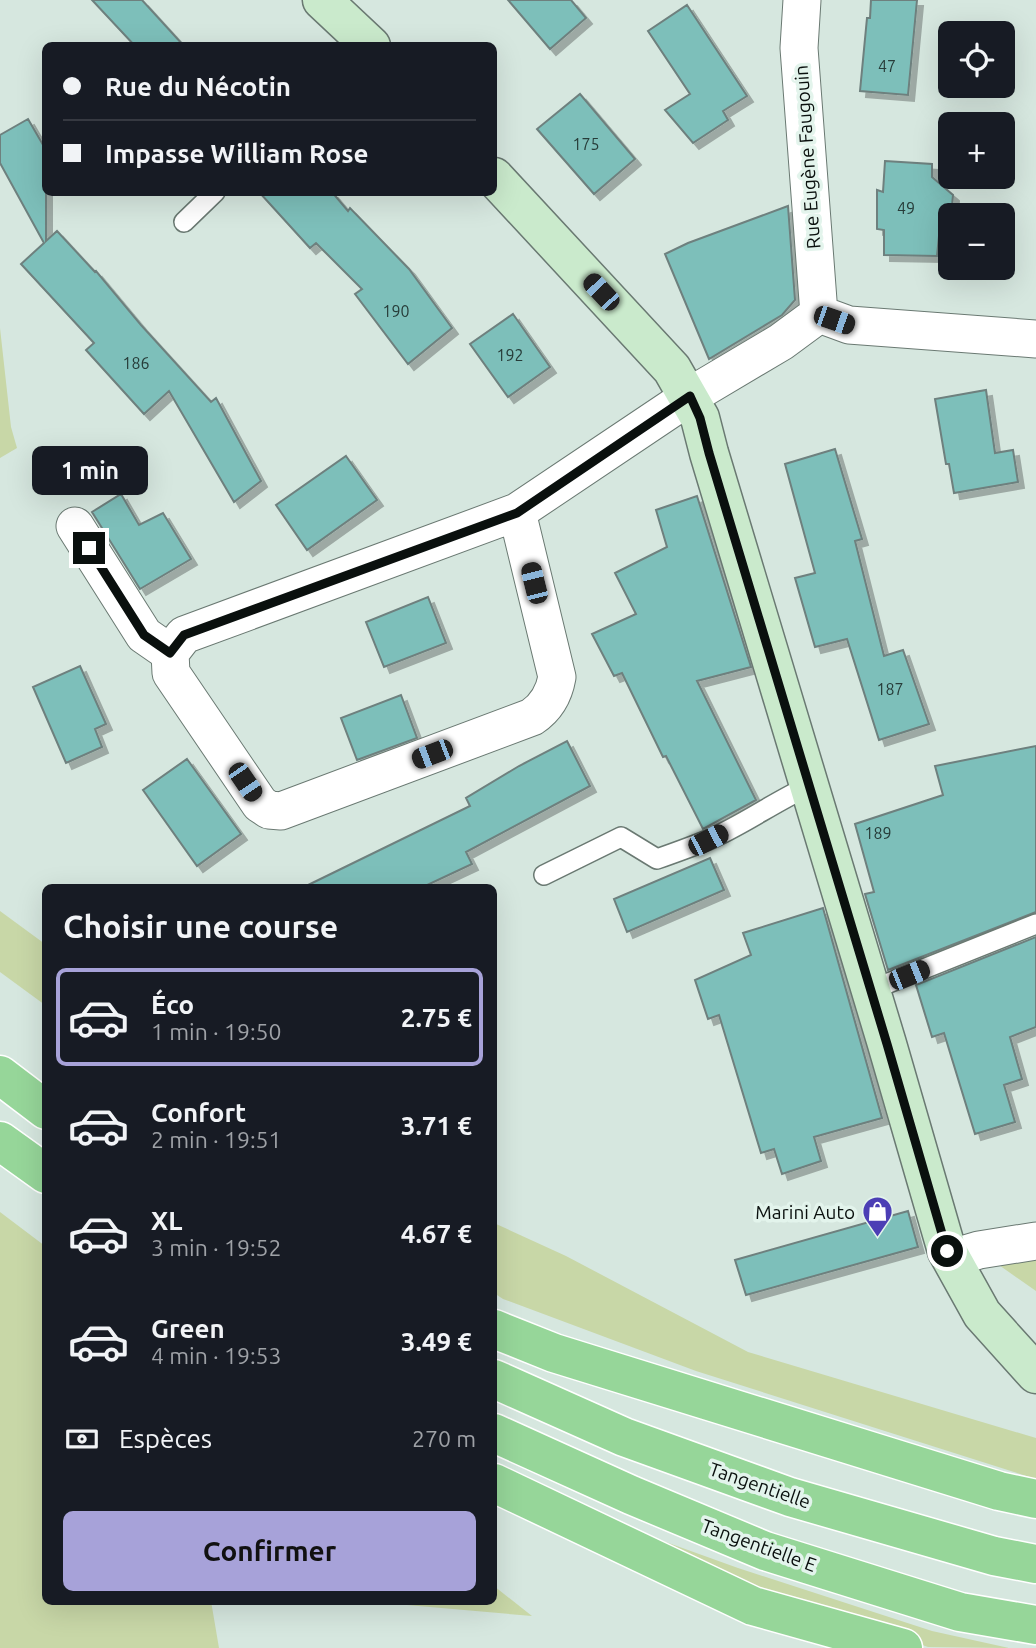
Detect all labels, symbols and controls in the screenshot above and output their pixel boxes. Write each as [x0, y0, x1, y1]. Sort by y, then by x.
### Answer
map controls [938, 21, 1015, 280]
button: locate [938, 21, 1015, 98]
house number: 47 [878, 57, 896, 75]
street label: Rue Eugène Faugouin [790, 64, 824, 250]
text: Rue du Nécotin [105, 72, 291, 101]
button: + [938, 112, 1015, 189]
house number: 175 [572, 135, 600, 153]
text: Impasse William Rose [105, 139, 369, 168]
house number: 49 [897, 199, 915, 217]
button: − [938, 203, 1015, 280]
car [579, 269, 624, 315]
house number: 190 [382, 302, 410, 320]
car [811, 303, 858, 337]
house number: 192 [496, 346, 524, 364]
house number: 186 [122, 354, 150, 372]
callout: 1 min [31, 447, 147, 496]
text: 1 min [61, 458, 119, 483]
route end [73, 532, 105, 564]
car [519, 560, 550, 606]
house number: 187 [876, 680, 904, 698]
car [409, 737, 456, 771]
car [225, 759, 266, 805]
car [685, 821, 732, 859]
house number: 189 [864, 824, 892, 842]
text: Choisir une course [63, 908, 338, 944]
car [886, 957, 933, 993]
icon: car [67, 986, 130, 1049]
text: Éco [151, 990, 194, 1019]
text: 2.75 € [401, 1003, 472, 1032]
text: 1 min · 19:50 [151, 1019, 282, 1044]
icon: car [67, 1094, 130, 1157]
text: Confort [151, 1098, 246, 1127]
text: 3.71 € [401, 1111, 472, 1140]
text: 2 min · 19:51 [151, 1127, 282, 1152]
shop icon: Marini Auto [861, 1195, 895, 1239]
place label: Marini Auto [755, 1201, 855, 1223]
icon: car [67, 1202, 130, 1265]
text: XL [151, 1206, 182, 1235]
text: 4.67 € [401, 1219, 472, 1248]
text: 3 min · 19:52 [151, 1235, 282, 1260]
route start [931, 1235, 963, 1267]
icon: car [67, 1310, 130, 1373]
text: Green [151, 1314, 225, 1343]
text: 3.49 € [401, 1327, 472, 1356]
text: 4 min · 19:53 [151, 1343, 282, 1368]
icon: cash [63, 1420, 101, 1458]
text: Espèces [119, 1424, 212, 1453]
text: 270 m [412, 1426, 476, 1451]
street label: Tangentielle [706, 1457, 814, 1513]
button: Confirmer [63, 1511, 476, 1591]
street label: Tangentielle E [699, 1514, 819, 1576]

